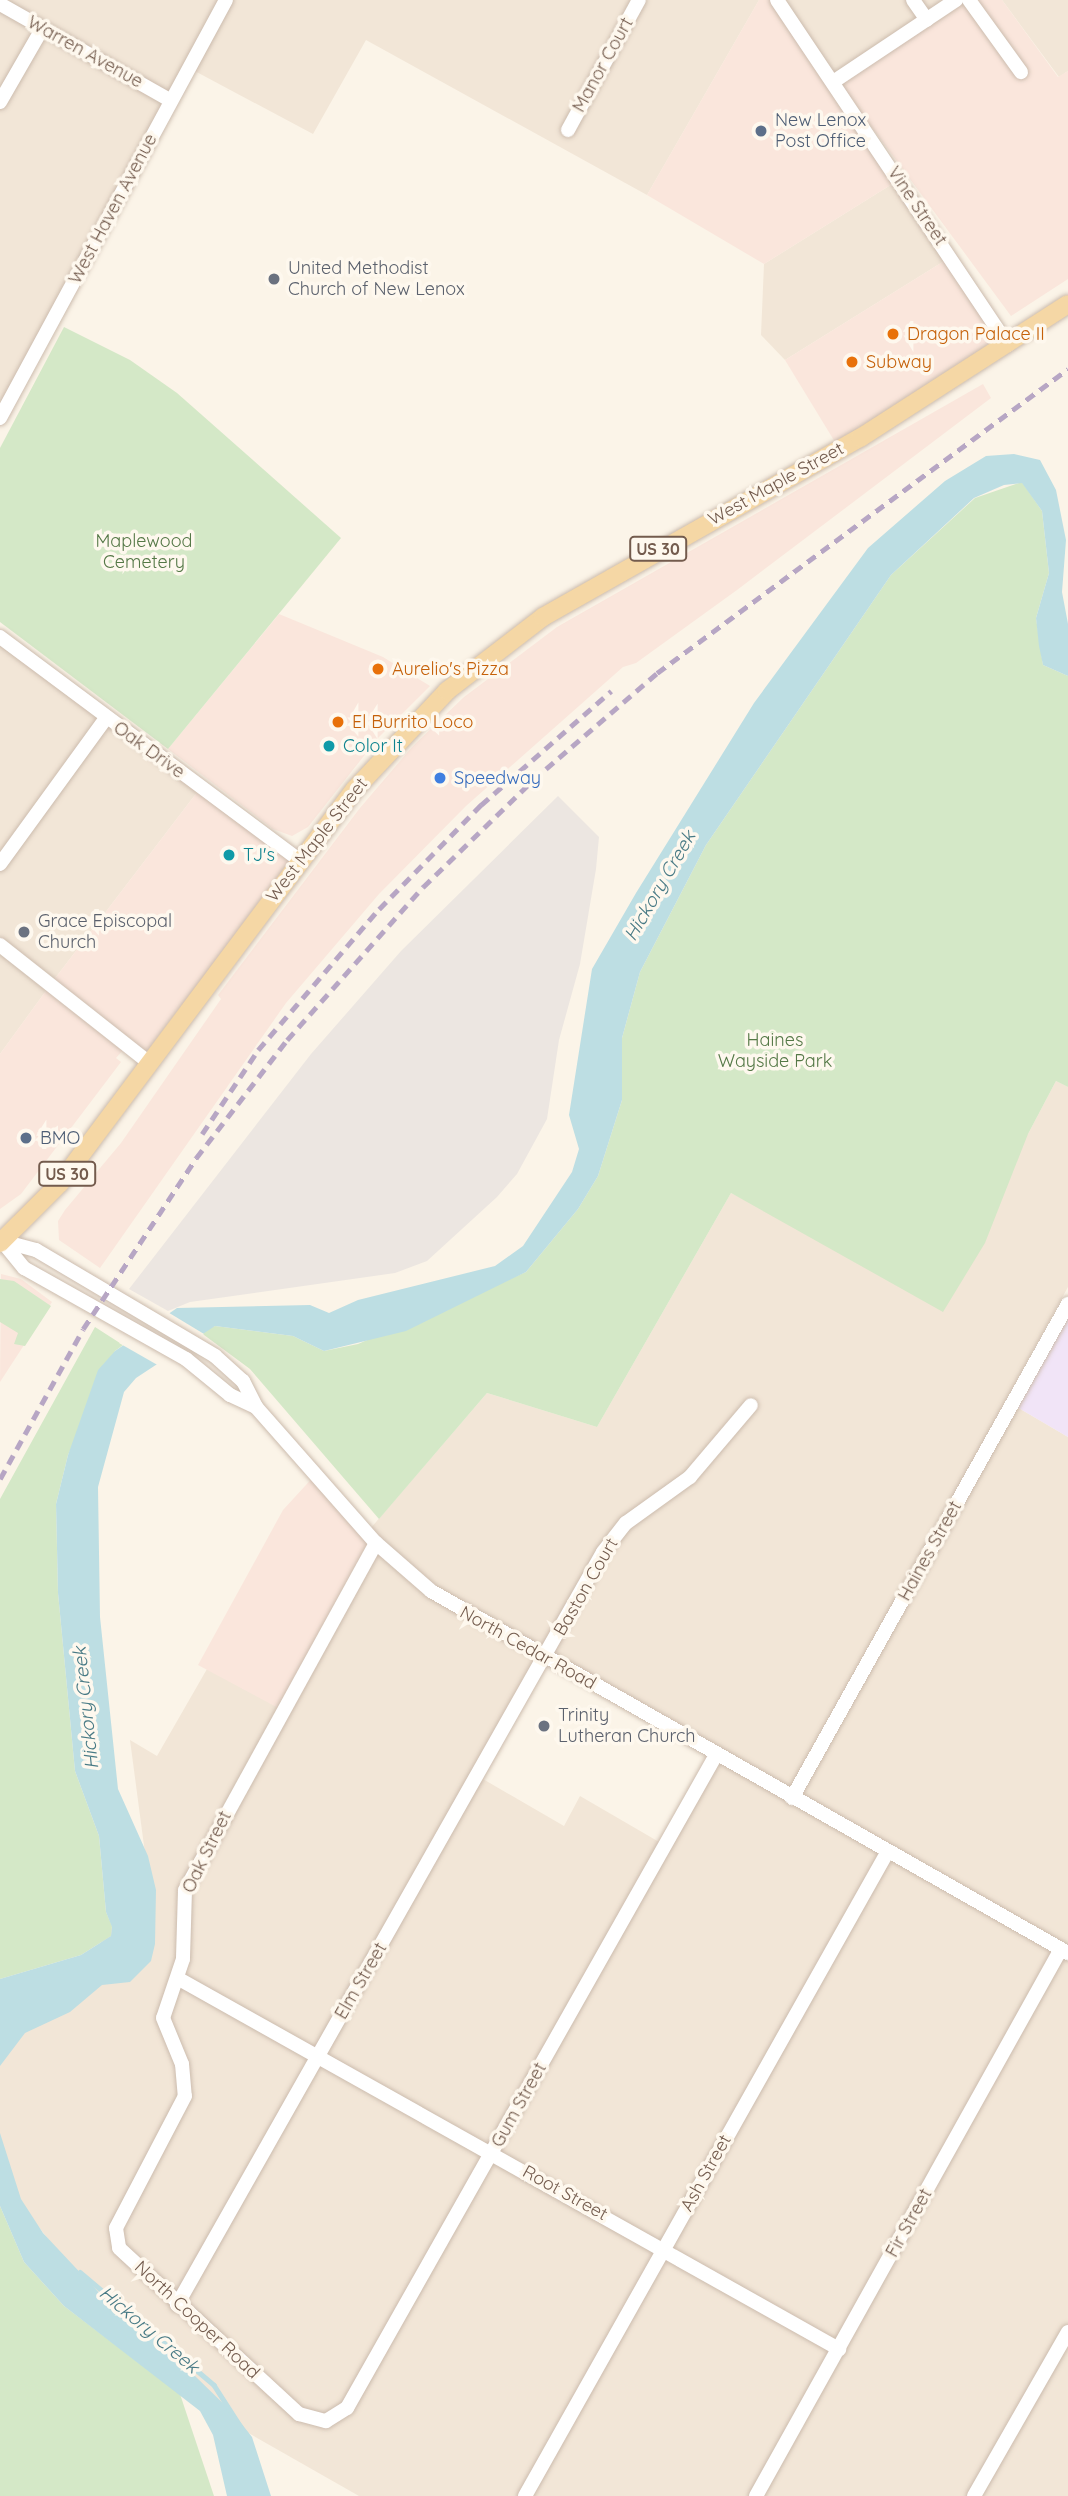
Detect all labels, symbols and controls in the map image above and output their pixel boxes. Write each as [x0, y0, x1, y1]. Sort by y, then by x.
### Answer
street label: Warren Avenue [24, 11, 146, 93]
street label: Manor Court [568, 14, 638, 116]
place label: New Lenox Post Office [775, 110, 866, 152]
marker: New Lenox Post Office [753, 123, 769, 139]
street label: West Haven Avenue [64, 130, 162, 288]
street label: Vine Street [883, 162, 951, 250]
place label: United Methodist Church of New Lenox [288, 258, 465, 300]
marker: United Methodist Church of New Lenox [266, 271, 282, 287]
place label: Dragon Palace II [907, 323, 1045, 345]
marker: Dragon Palace II [885, 326, 901, 342]
place label: Subway [866, 351, 932, 373]
marker: Subway [844, 354, 860, 370]
street label: West Maple Street [704, 438, 848, 530]
park label: Maplewood Cemetery [95, 531, 193, 574]
road number: US 30 [628, 536, 688, 562]
place label: Aurelio's Pizza [392, 658, 509, 680]
marker: Aurelio's Pizza [370, 661, 386, 677]
place label: El Burrito Loco [352, 711, 473, 733]
marker: El Burrito Loco [330, 714, 346, 730]
street label: Oak Drive [109, 717, 189, 783]
place label: Color It [343, 735, 403, 757]
marker: Color It [321, 738, 337, 754]
place label: Speedway [454, 767, 541, 789]
marker: Speedway [432, 770, 448, 786]
street label: West Maple Street [262, 774, 372, 906]
water label: Hickory Creek [619, 827, 701, 945]
place label: TJ's [243, 844, 275, 866]
marker: TJ's [221, 847, 237, 863]
place label: Grace Episcopal Church [38, 911, 172, 954]
marker: Grace Episcopal Church [16, 924, 32, 940]
park label: Haines Wayside Park [718, 1030, 832, 1072]
place label: BMO [40, 1127, 80, 1149]
marker: BMO [18, 1130, 34, 1146]
road number: US 30 [37, 1162, 97, 1186]
street label: Haines Street [894, 1497, 966, 1605]
street label: Baston Court [549, 1534, 623, 1640]
street label: North Cedar Road [456, 1602, 600, 1694]
water label: Hickory Creek [68, 1646, 104, 1770]
place label: Trinity Lutheran Church [558, 1705, 696, 1748]
marker: Trinity Lutheran Church [536, 1718, 552, 1734]
street label: Oak Street [178, 1808, 236, 1896]
street label: Elm Street [330, 1939, 392, 2023]
street label: Gum Street [487, 2059, 551, 2151]
street label: Ash Street [676, 2131, 736, 2215]
street label: Root Street [519, 2161, 611, 2225]
street label: Fir Street [881, 2185, 937, 2261]
street label: North Cooper Road [130, 2256, 264, 2384]
water label: Hickory Creek [95, 2282, 203, 2378]

